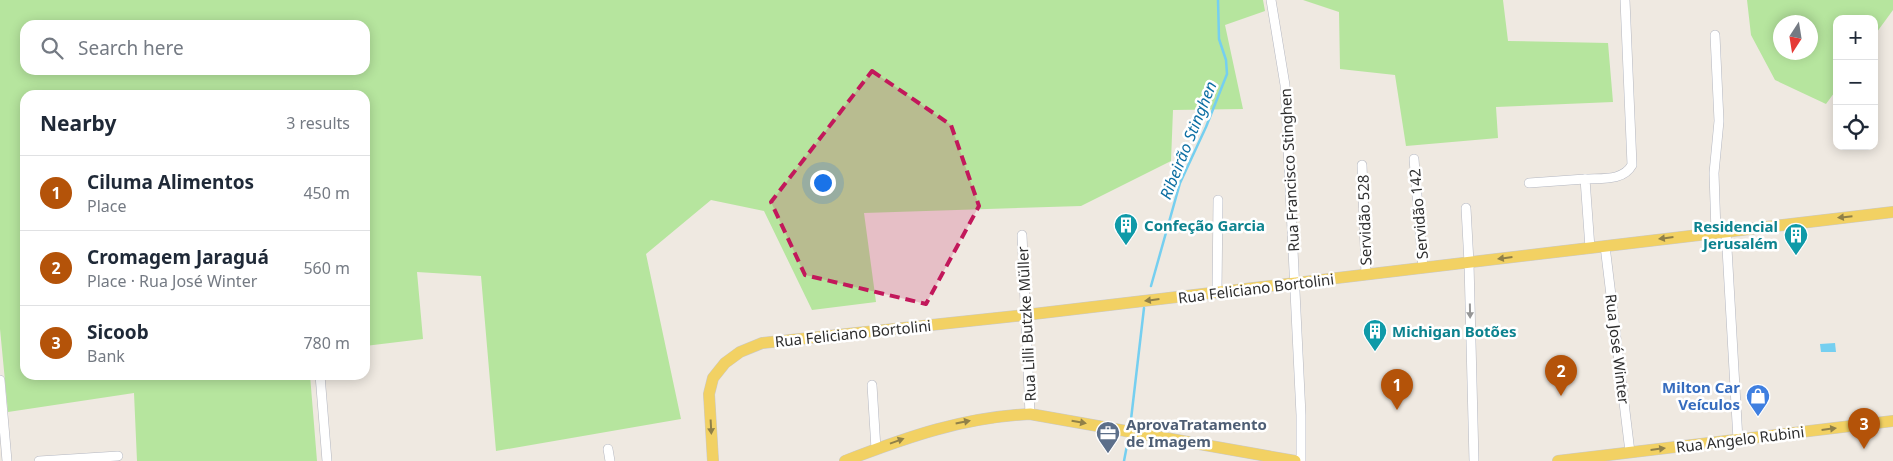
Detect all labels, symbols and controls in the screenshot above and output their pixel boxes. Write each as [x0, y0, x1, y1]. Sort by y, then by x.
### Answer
north arrow [1773, 15, 1818, 60]
map controls [1833, 15, 1878, 150]
button: + [1833, 15, 1878, 60]
search box [20, 20, 370, 75]
icon: search [38, 34, 66, 62]
text: Search here [78, 35, 184, 61]
button: − [1833, 60, 1878, 105]
water label: Ribeirão Stinghen [1154, 78, 1222, 202]
street label: Rua Francisco Stinghen [1275, 88, 1303, 252]
button: locate [1833, 105, 1878, 150]
text: Nearby [40, 109, 116, 137]
text: 3 results [286, 112, 350, 134]
street label: Servidão 142 [1404, 168, 1432, 260]
text: Ciluma Alimentos [87, 169, 254, 195]
your location [810, 170, 836, 196]
street label: Servidão 528 [1352, 174, 1376, 266]
text: 1 [51, 182, 61, 204]
text: 450 m [303, 182, 350, 204]
text: Place [87, 195, 127, 217]
building icon: Confeção Garcia [1113, 212, 1139, 246]
one-way arrow [1836, 213, 1852, 221]
place label: Confeção Garcia [1144, 215, 1265, 235]
place label: Residencial Jerusalém [1693, 216, 1778, 253]
building icon: Residencial Jerusalém [1783, 222, 1809, 256]
one-way arrow [1657, 235, 1673, 243]
text: Cromagem Jaraguá [87, 244, 269, 270]
street label: Rua Lilli Butzke Müller [1012, 246, 1040, 402]
one-way arrow [1496, 254, 1512, 262]
text: 2 [51, 257, 61, 279]
text: 560 m [303, 257, 350, 279]
street label: Rua Feliciano Bortolini [1177, 269, 1335, 307]
text: Place · Rua José Winter [87, 270, 257, 292]
street label: Rua José Winter [1601, 293, 1635, 405]
one-way arrow [1144, 296, 1160, 304]
one-way arrow [1467, 304, 1475, 320]
street label: Rua Feliciano Bortolini [774, 315, 932, 351]
building icon: Michigan Botões [1362, 318, 1388, 352]
text: Sicoob [87, 319, 149, 345]
place label: Michigan Botões [1392, 321, 1516, 341]
text: 3 [51, 332, 61, 354]
text: 780 m [303, 332, 350, 354]
text: Bank [87, 345, 125, 367]
pin: 2 [1545, 355, 1577, 396]
pin: 1 [1381, 369, 1413, 410]
place label: Milton Car Veículos [1662, 377, 1740, 414]
shop icon: Milton Car Veículos [1745, 383, 1771, 417]
pin: 3 [1848, 408, 1880, 449]
place label: AprovaTratamento de Imagem [1126, 414, 1267, 451]
one-way arrow [955, 418, 971, 426]
one-way arrow [1071, 419, 1087, 427]
one-way arrow [707, 420, 715, 436]
office icon: AprovaTratamento de Imagem [1095, 420, 1121, 454]
street label: Rua Angelo Rubini [1675, 421, 1805, 457]
one-way arrow [1821, 425, 1837, 433]
one-way arrow [889, 437, 904, 445]
one-way arrow [1650, 445, 1666, 453]

